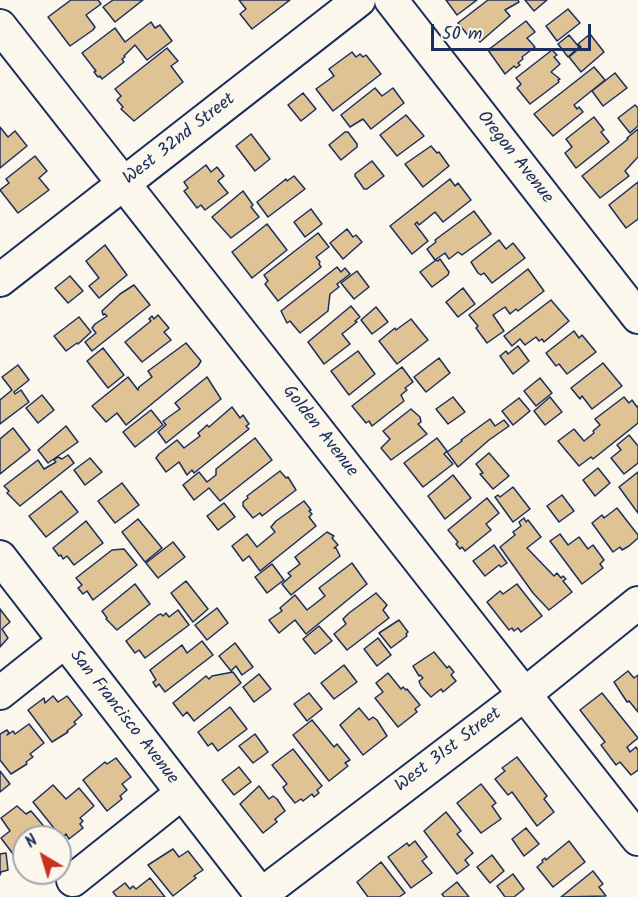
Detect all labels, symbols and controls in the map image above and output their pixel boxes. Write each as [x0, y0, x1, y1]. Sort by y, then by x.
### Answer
scale bar [434, 12, 594, 50]
text: 50 m [442, 20, 482, 49]
street label: West 32nd Street [120, 90, 240, 190]
street label: Oregon Avenue [471, 107, 557, 209]
street label: Golden Avenue [276, 382, 362, 482]
street label: San Francisco Avenue [64, 647, 182, 789]
street label: West 31st Street [392, 704, 506, 798]
north arrow [12, 825, 72, 885]
text: N [20, 829, 44, 855]

